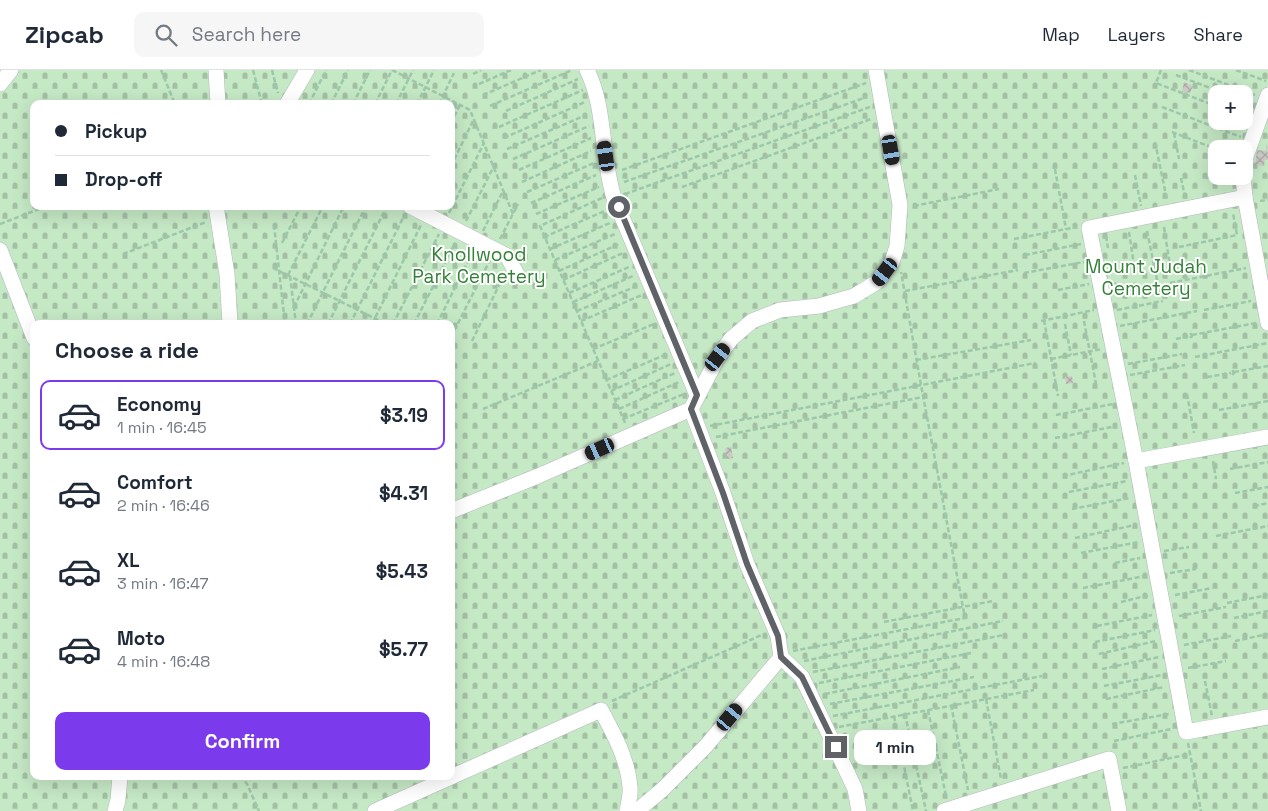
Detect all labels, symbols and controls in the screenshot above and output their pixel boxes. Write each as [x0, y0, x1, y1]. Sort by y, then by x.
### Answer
search box [134, 12, 484, 57]
text: Zipcab [25, 19, 104, 50]
icon: search [152, 21, 180, 49]
text: Search here [192, 22, 301, 47]
text: Map [1042, 23, 1080, 46]
text: Layers [1108, 23, 1165, 46]
text: Share [1193, 23, 1243, 46]
map controls [1208, 85, 1253, 185]
button: + [1208, 85, 1253, 130]
text: Pickup [85, 119, 147, 144]
car [881, 134, 900, 166]
car [596, 140, 615, 172]
button: − [1208, 140, 1253, 185]
text: Drop-off [85, 167, 163, 192]
route start [608, 196, 630, 218]
park label: Knollwood Park Cemetery [412, 242, 546, 289]
park label: Mount Judah Cemetery [1085, 254, 1207, 301]
car [869, 256, 900, 288]
text: Choose a ride [55, 336, 199, 364]
car [702, 341, 733, 373]
text: Economy [117, 392, 201, 417]
icon: car [57, 393, 102, 438]
text: $3.19 [380, 403, 428, 428]
text: 1 min · 16:45 [117, 417, 207, 438]
car [583, 436, 616, 462]
text: Comfort [117, 470, 193, 495]
icon: car [57, 471, 102, 516]
text: $4.31 [379, 481, 428, 506]
text: 2 min · 16:46 [117, 495, 210, 516]
text: XL [117, 548, 140, 573]
icon: car [57, 549, 102, 594]
text: $5.43 [376, 559, 428, 584]
text: 3 min · 16:47 [117, 573, 209, 594]
text: Moto [117, 626, 165, 651]
icon: car [57, 627, 102, 672]
text: $5.77 [379, 637, 428, 662]
text: 4 min · 16:48 [117, 651, 210, 672]
car [714, 701, 745, 733]
button: Confirm [55, 712, 430, 770]
callout: 1 min [854, 730, 936, 764]
route end [825, 736, 847, 758]
text: 1 min [875, 737, 915, 758]

